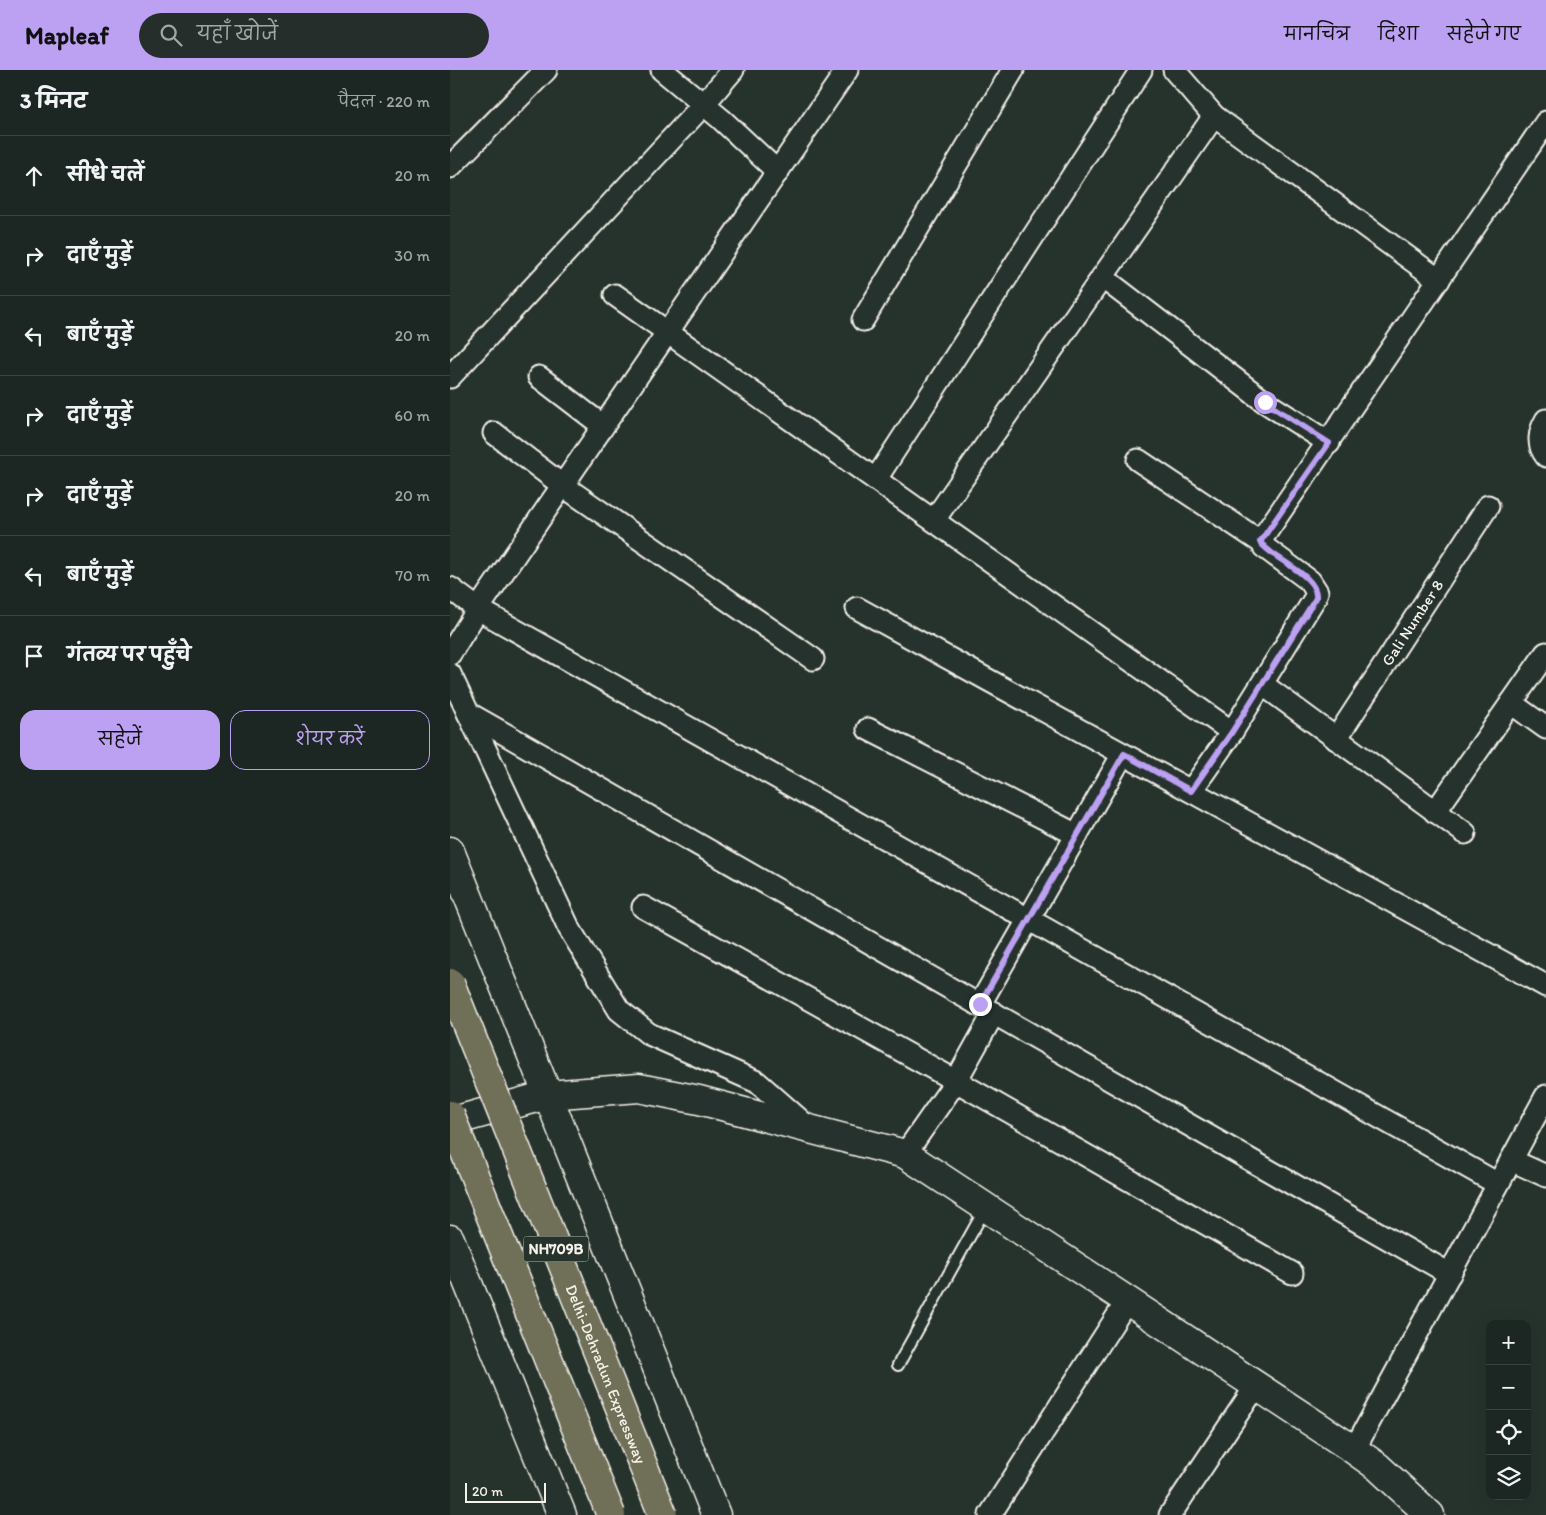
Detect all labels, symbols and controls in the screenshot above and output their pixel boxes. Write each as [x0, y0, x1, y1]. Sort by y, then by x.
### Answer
search box [139, 13, 489, 58]
text: Mapleaf [25, 21, 109, 50]
icon: search [157, 21, 185, 49]
text: यहाँ खोजें [197, 22, 278, 45]
text: मानचित्र [1284, 23, 1350, 45]
text: दिशा [1378, 23, 1419, 45]
text: सहेजे गए [1447, 23, 1521, 45]
text: 3 मिनट [20, 88, 87, 113]
text: पैदल · 220 m [338, 92, 430, 111]
icon: ahead [20, 162, 48, 190]
text: सीधे चलें [67, 163, 144, 186]
text: 20 m [395, 166, 430, 185]
icon: right [20, 242, 48, 270]
text: दाएँ मुड़ें [67, 243, 133, 266]
text: 30 m [394, 246, 430, 265]
icon: left [20, 322, 48, 350]
text: बाएँ मुड़ें [67, 323, 133, 346]
text: 20 m [395, 326, 430, 345]
route start [1254, 391, 1277, 414]
icon: right [20, 402, 48, 430]
text: दाएँ मुड़ें [67, 403, 133, 426]
text: 60 m [395, 406, 430, 425]
icon: right [20, 482, 48, 510]
text: दाएँ मुड़ें [67, 483, 133, 506]
text: 20 m [395, 486, 430, 505]
icon: left [20, 562, 48, 590]
text: बाएँ मुड़ें [67, 563, 133, 586]
text: 70 m [395, 566, 430, 585]
street label: Gali Number 8 [1377, 576, 1447, 669]
icon: arrive [20, 642, 48, 670]
text: गंतव्य पर पहुँचे [67, 643, 191, 666]
button: सहेजें [20, 710, 220, 770]
button: शेयर करें [230, 710, 430, 770]
route end [969, 993, 992, 1016]
road number: NH709B [524, 1236, 588, 1262]
street label: Delhi-Dehradun Expressway [562, 1281, 651, 1467]
map controls [1486, 1320, 1531, 1500]
button: + [1486, 1320, 1531, 1365]
button: − [1486, 1365, 1531, 1410]
button: locate [1486, 1410, 1531, 1455]
button: layers [1486, 1455, 1531, 1500]
scale bar [465, 1480, 546, 1503]
text: 20 m [472, 1483, 503, 1500]

